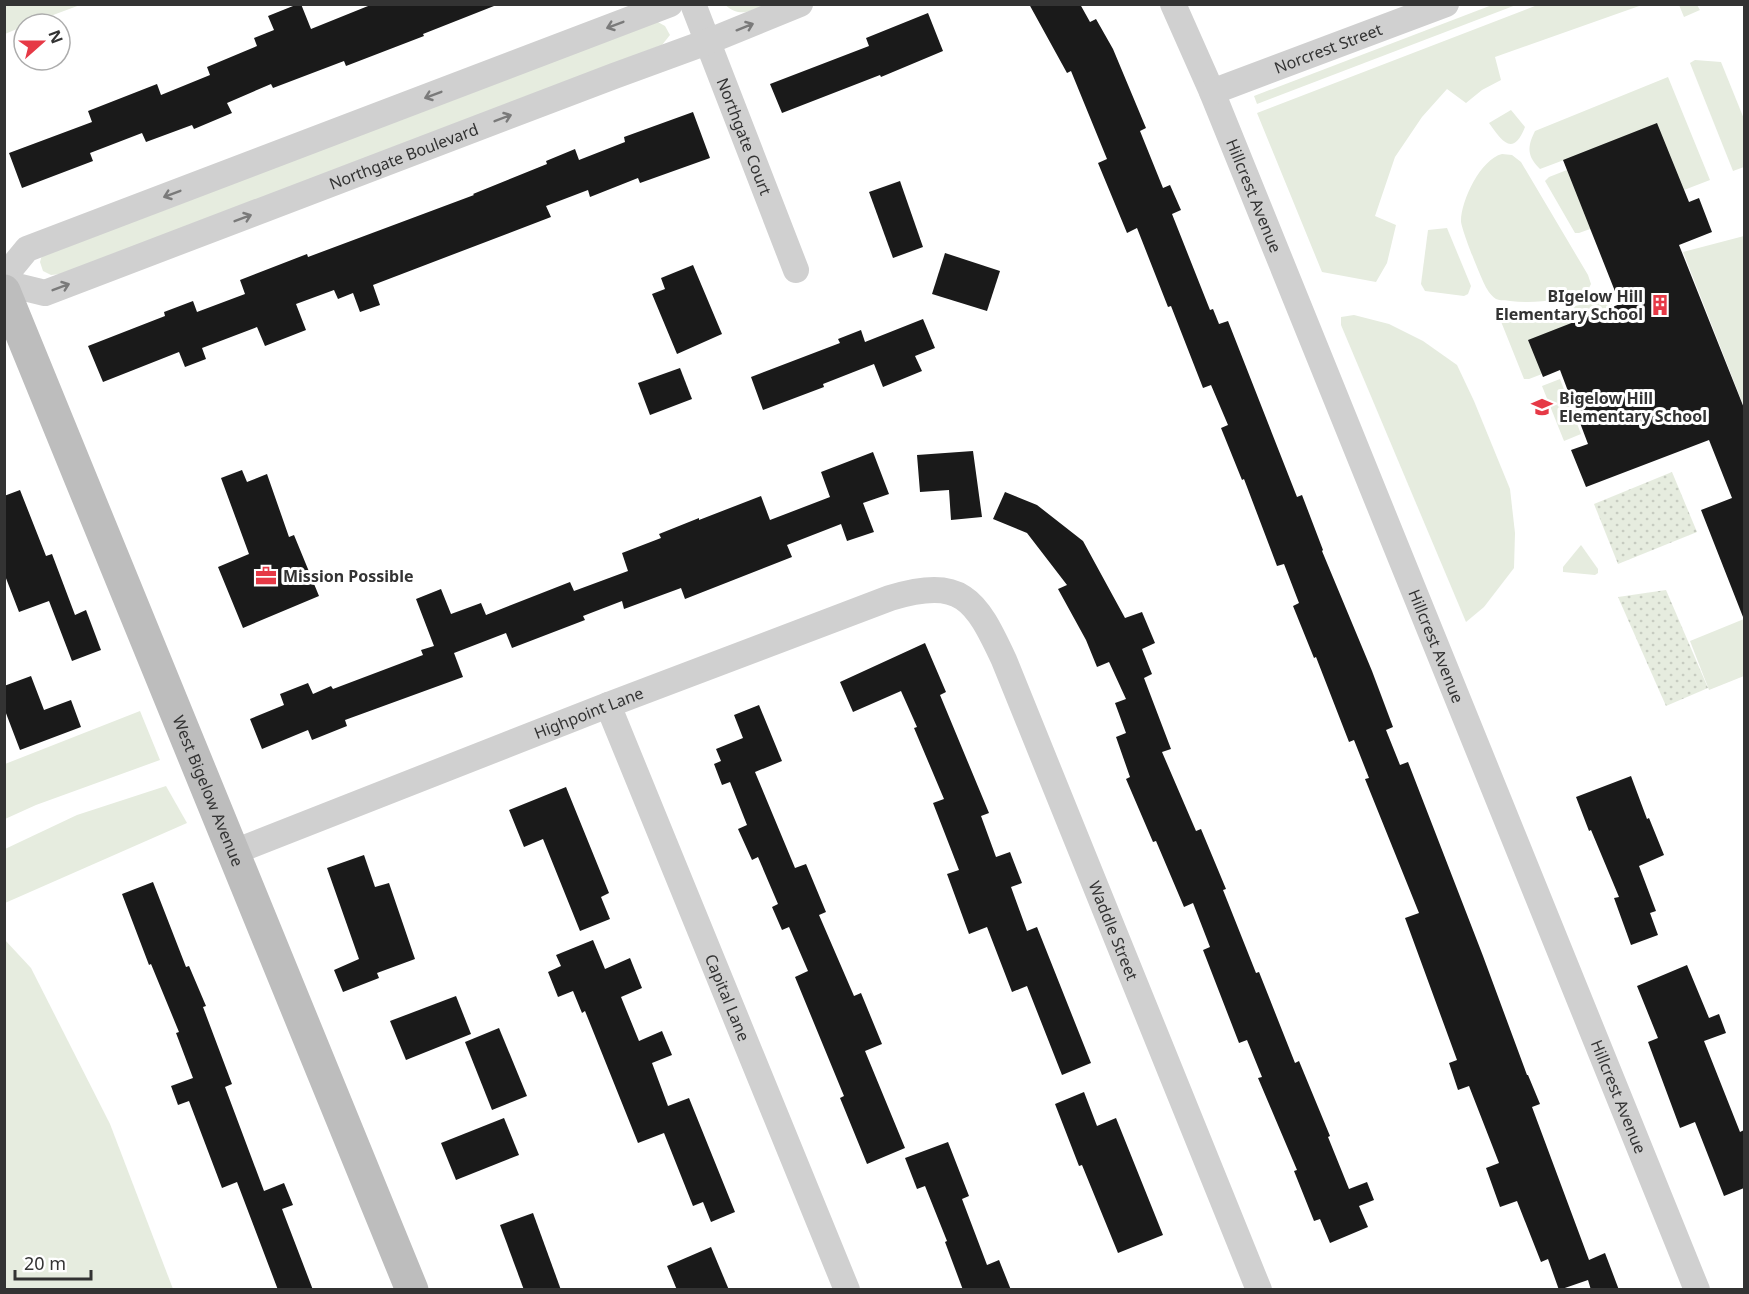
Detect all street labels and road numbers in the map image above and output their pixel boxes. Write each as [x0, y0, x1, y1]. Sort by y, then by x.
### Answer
street label: Norcrest Street [1271, 18, 1385, 79]
street label: Northgate Court [712, 75, 777, 198]
street label: Northgate Boulevard [326, 118, 481, 195]
street label: Hillcrest Avenue [1221, 135, 1287, 256]
street label: Hillcrest Avenue [1403, 586, 1469, 706]
street label: Highpoint Lane [531, 682, 646, 744]
street label: West Bigelow Avenue [168, 712, 249, 870]
street label: Waddle Street [1084, 878, 1144, 984]
street label: Capital Lane [700, 951, 755, 1044]
street label: Hillcrest Avenue [1586, 1036, 1652, 1157]

